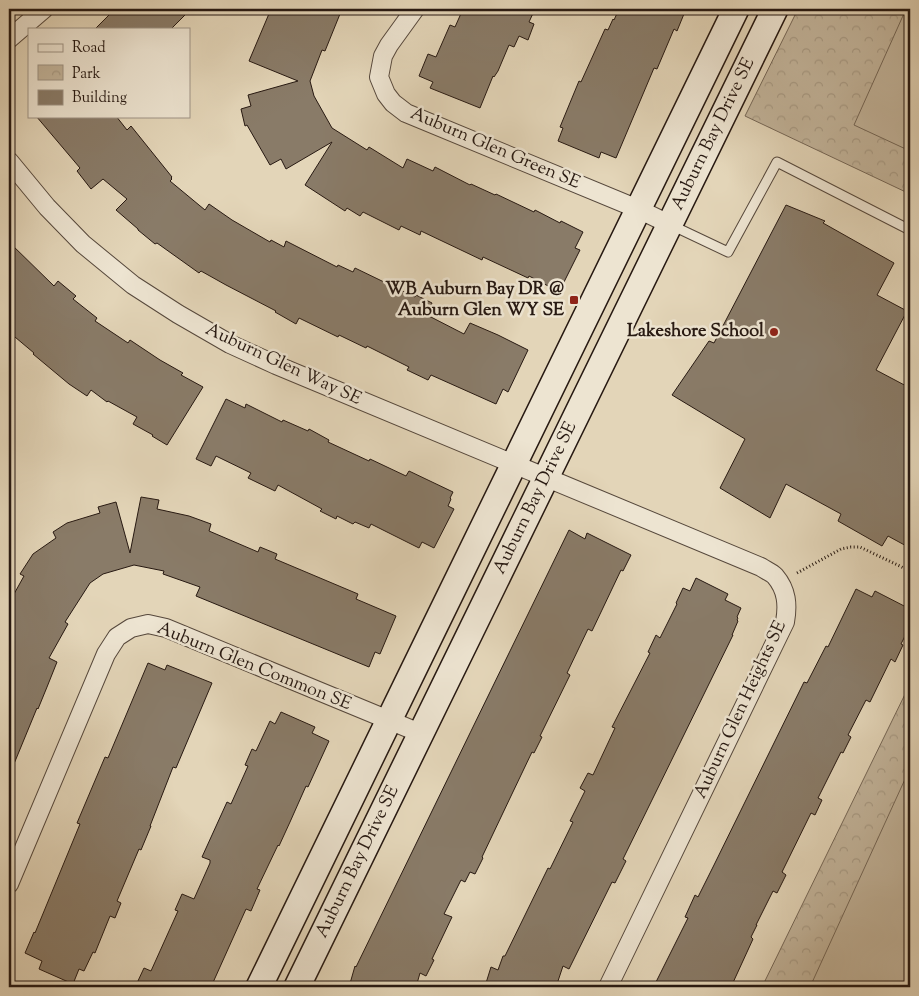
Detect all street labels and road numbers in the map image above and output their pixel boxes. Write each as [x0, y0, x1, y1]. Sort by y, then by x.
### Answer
street label: Auburn Bay Drive SE [665, 54, 762, 215]
street label: Auburn Glen Green SE [406, 101, 584, 197]
street label: Auburn Glen Way SE [201, 317, 365, 413]
street label: Auburn Bay Drive SE [488, 418, 584, 579]
street label: Auburn Glen Common SE [153, 616, 355, 718]
street label: Auburn Glen Heights SE [688, 617, 794, 803]
street label: Auburn Bay Drive SE [310, 781, 406, 943]

